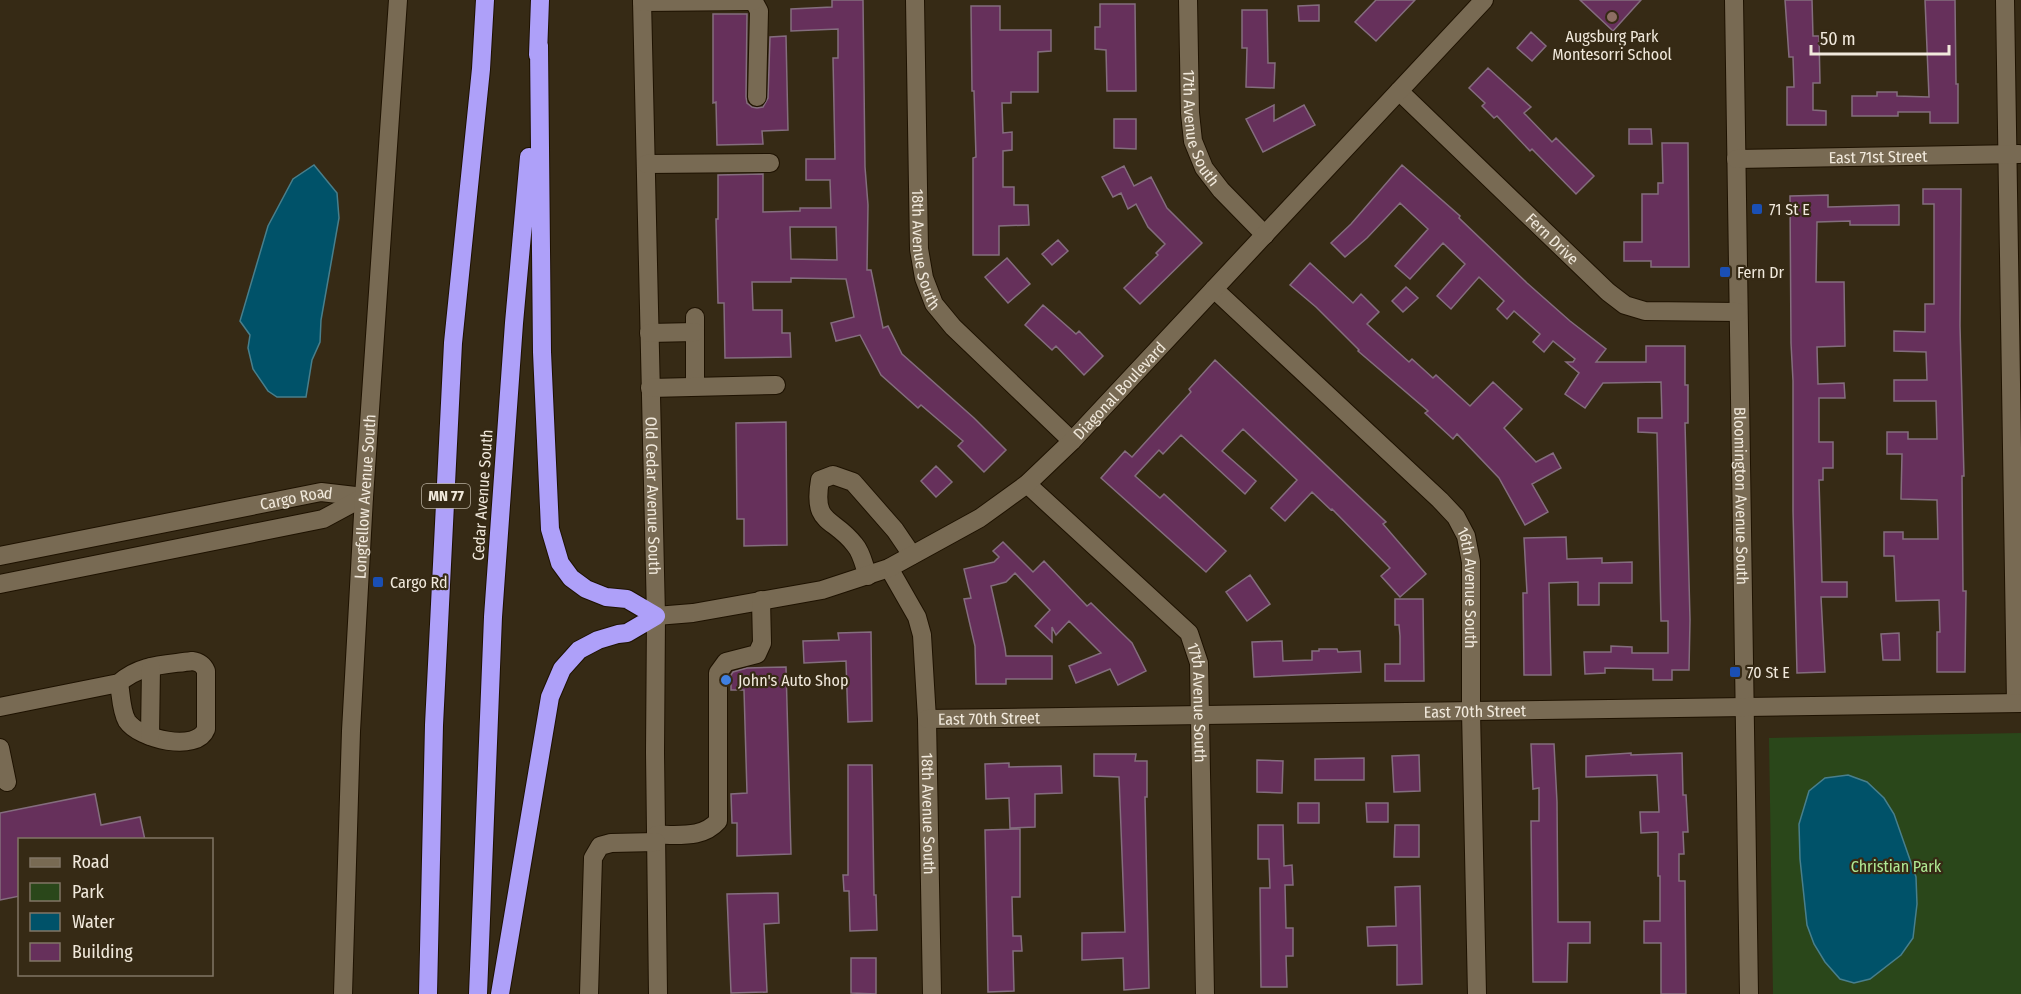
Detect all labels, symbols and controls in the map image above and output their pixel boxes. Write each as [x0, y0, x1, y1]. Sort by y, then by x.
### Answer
marker: Augsburg Park Montesorri School [1605, 10, 1619, 24]
scale bar [1811, 18, 1949, 56]
place label: Augsburg Park Montesorri School [1552, 27, 1672, 64]
text: 50 m [1820, 28, 1856, 50]
street label: 17th Avenue South [1179, 70, 1223, 190]
street label: East 71st Street [1829, 147, 1928, 167]
street label: 18th Avenue South [908, 189, 944, 314]
place label: 71 St E [1769, 200, 1810, 219]
marker: 71 St E [1750, 202, 1764, 216]
street label: Fern Drive [1522, 209, 1583, 269]
place label: Fern Dr [1737, 263, 1784, 282]
marker: Fern Dr [1718, 265, 1732, 279]
street label: Diagonal Boulevard [1069, 338, 1170, 444]
street label: Bloomington Avenue South [1730, 407, 1752, 585]
street label: Longfellow Avenue South [350, 413, 380, 579]
street label: Old Cedar Avenue South [641, 417, 664, 575]
street label: Cedar Avenue South [468, 429, 497, 561]
street label: Cargo Road [258, 483, 334, 514]
road number: MN 77 [422, 484, 470, 508]
street label: 16th Avenue South [1453, 524, 1480, 648]
place label: Cargo Rd [390, 573, 448, 592]
marker: Cargo Rd [371, 575, 385, 589]
street label: 17th Avenue South [1183, 640, 1210, 763]
place label: 70 St E [1747, 663, 1790, 682]
marker: 70 St E [1728, 665, 1742, 679]
place label: John's Auto Shop [738, 671, 848, 690]
marker: John's Auto Shop [719, 673, 733, 687]
street label: East 70th Street [1424, 701, 1527, 722]
street label: East 70th Street [938, 708, 1041, 729]
street label: 18th Avenue South [918, 753, 939, 875]
legend [18, 838, 213, 976]
text: Road [72, 851, 109, 873]
park label: Christian Park [1851, 857, 1942, 876]
text: Park [72, 881, 105, 903]
text: Water [72, 911, 115, 933]
text: Building [72, 941, 133, 963]

